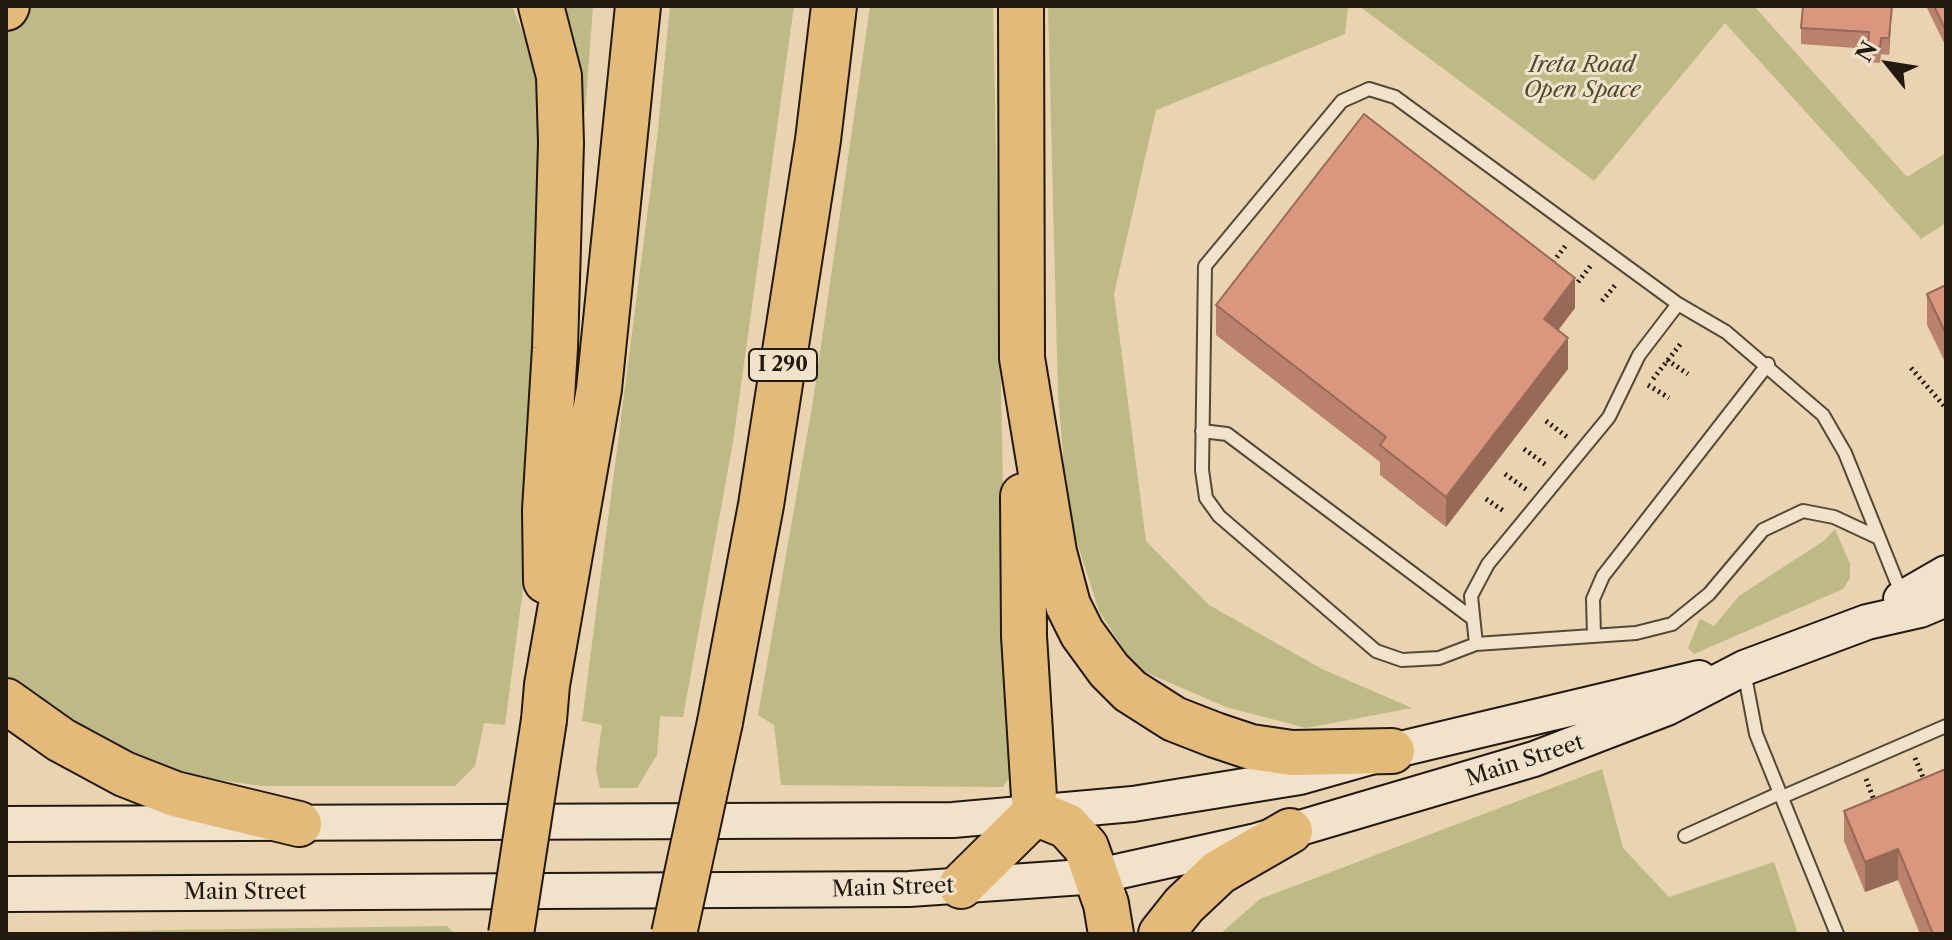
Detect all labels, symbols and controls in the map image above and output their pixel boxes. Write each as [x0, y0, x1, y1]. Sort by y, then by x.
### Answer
north arrow [1848, 24, 1928, 104]
text: N [1850, 37, 1883, 67]
park label: Ireta Road Open Space [1524, 53, 1640, 104]
road number: I 290 [749, 349, 817, 381]
street label: Main Street [1463, 730, 1587, 792]
street label: Main Street [831, 873, 955, 903]
street label: Main Street [184, 880, 306, 906]

